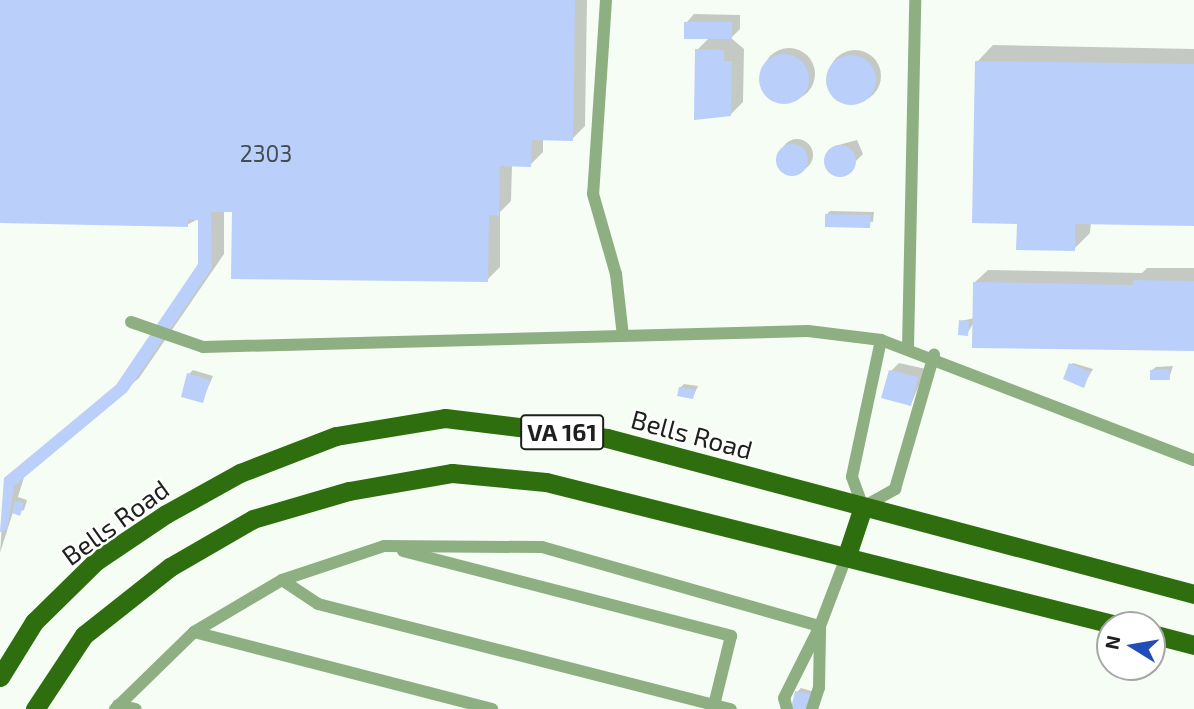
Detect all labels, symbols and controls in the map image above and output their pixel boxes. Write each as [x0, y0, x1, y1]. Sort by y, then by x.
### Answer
house number: 2303 [240, 139, 292, 167]
street label: Bells Road [628, 403, 756, 465]
road number: VA 161 [518, 412, 606, 452]
street label: Bells Road [56, 473, 174, 571]
north arrow [1096, 611, 1166, 681]
text: N [1099, 633, 1124, 651]

